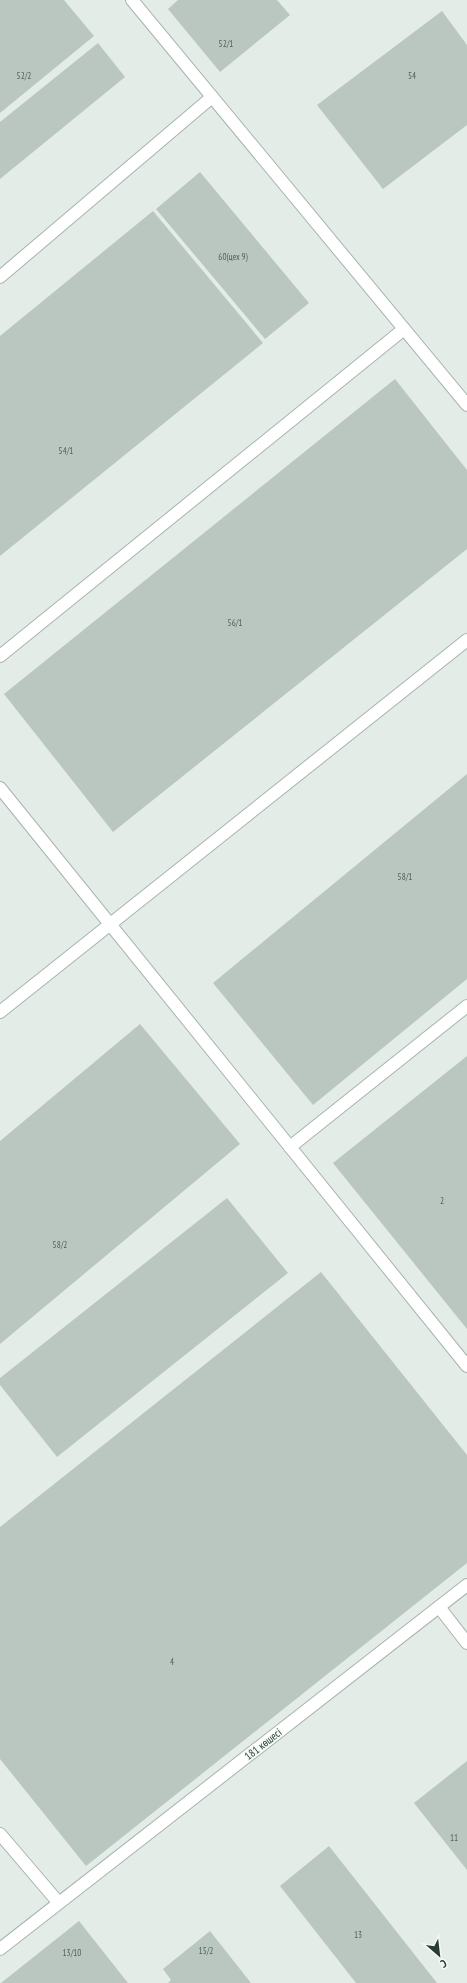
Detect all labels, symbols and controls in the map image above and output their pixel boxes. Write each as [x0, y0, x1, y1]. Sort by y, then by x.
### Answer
house number: 52/1 [219, 38, 233, 49]
house number: 52/2 [17, 70, 31, 81]
house number: 54 [408, 70, 416, 81]
house number: 60(цех 9) [218, 251, 249, 263]
house number: 54/1 [59, 445, 73, 456]
house number: 56/1 [228, 617, 242, 628]
house number: 58/1 [398, 871, 412, 882]
house number: 2 [440, 1195, 444, 1206]
house number: 58/2 [53, 1239, 67, 1250]
house number: 4 [170, 1656, 174, 1667]
street label: 181 көшесі [242, 1725, 284, 1763]
house number: 11 [450, 1832, 458, 1843]
house number: 13 [354, 1929, 362, 1940]
north arrow [419, 1935, 459, 1975]
house number: 15/2 [199, 1945, 213, 1956]
house number: 13/10 [63, 1947, 81, 1958]
text: С [438, 1956, 449, 1971]

